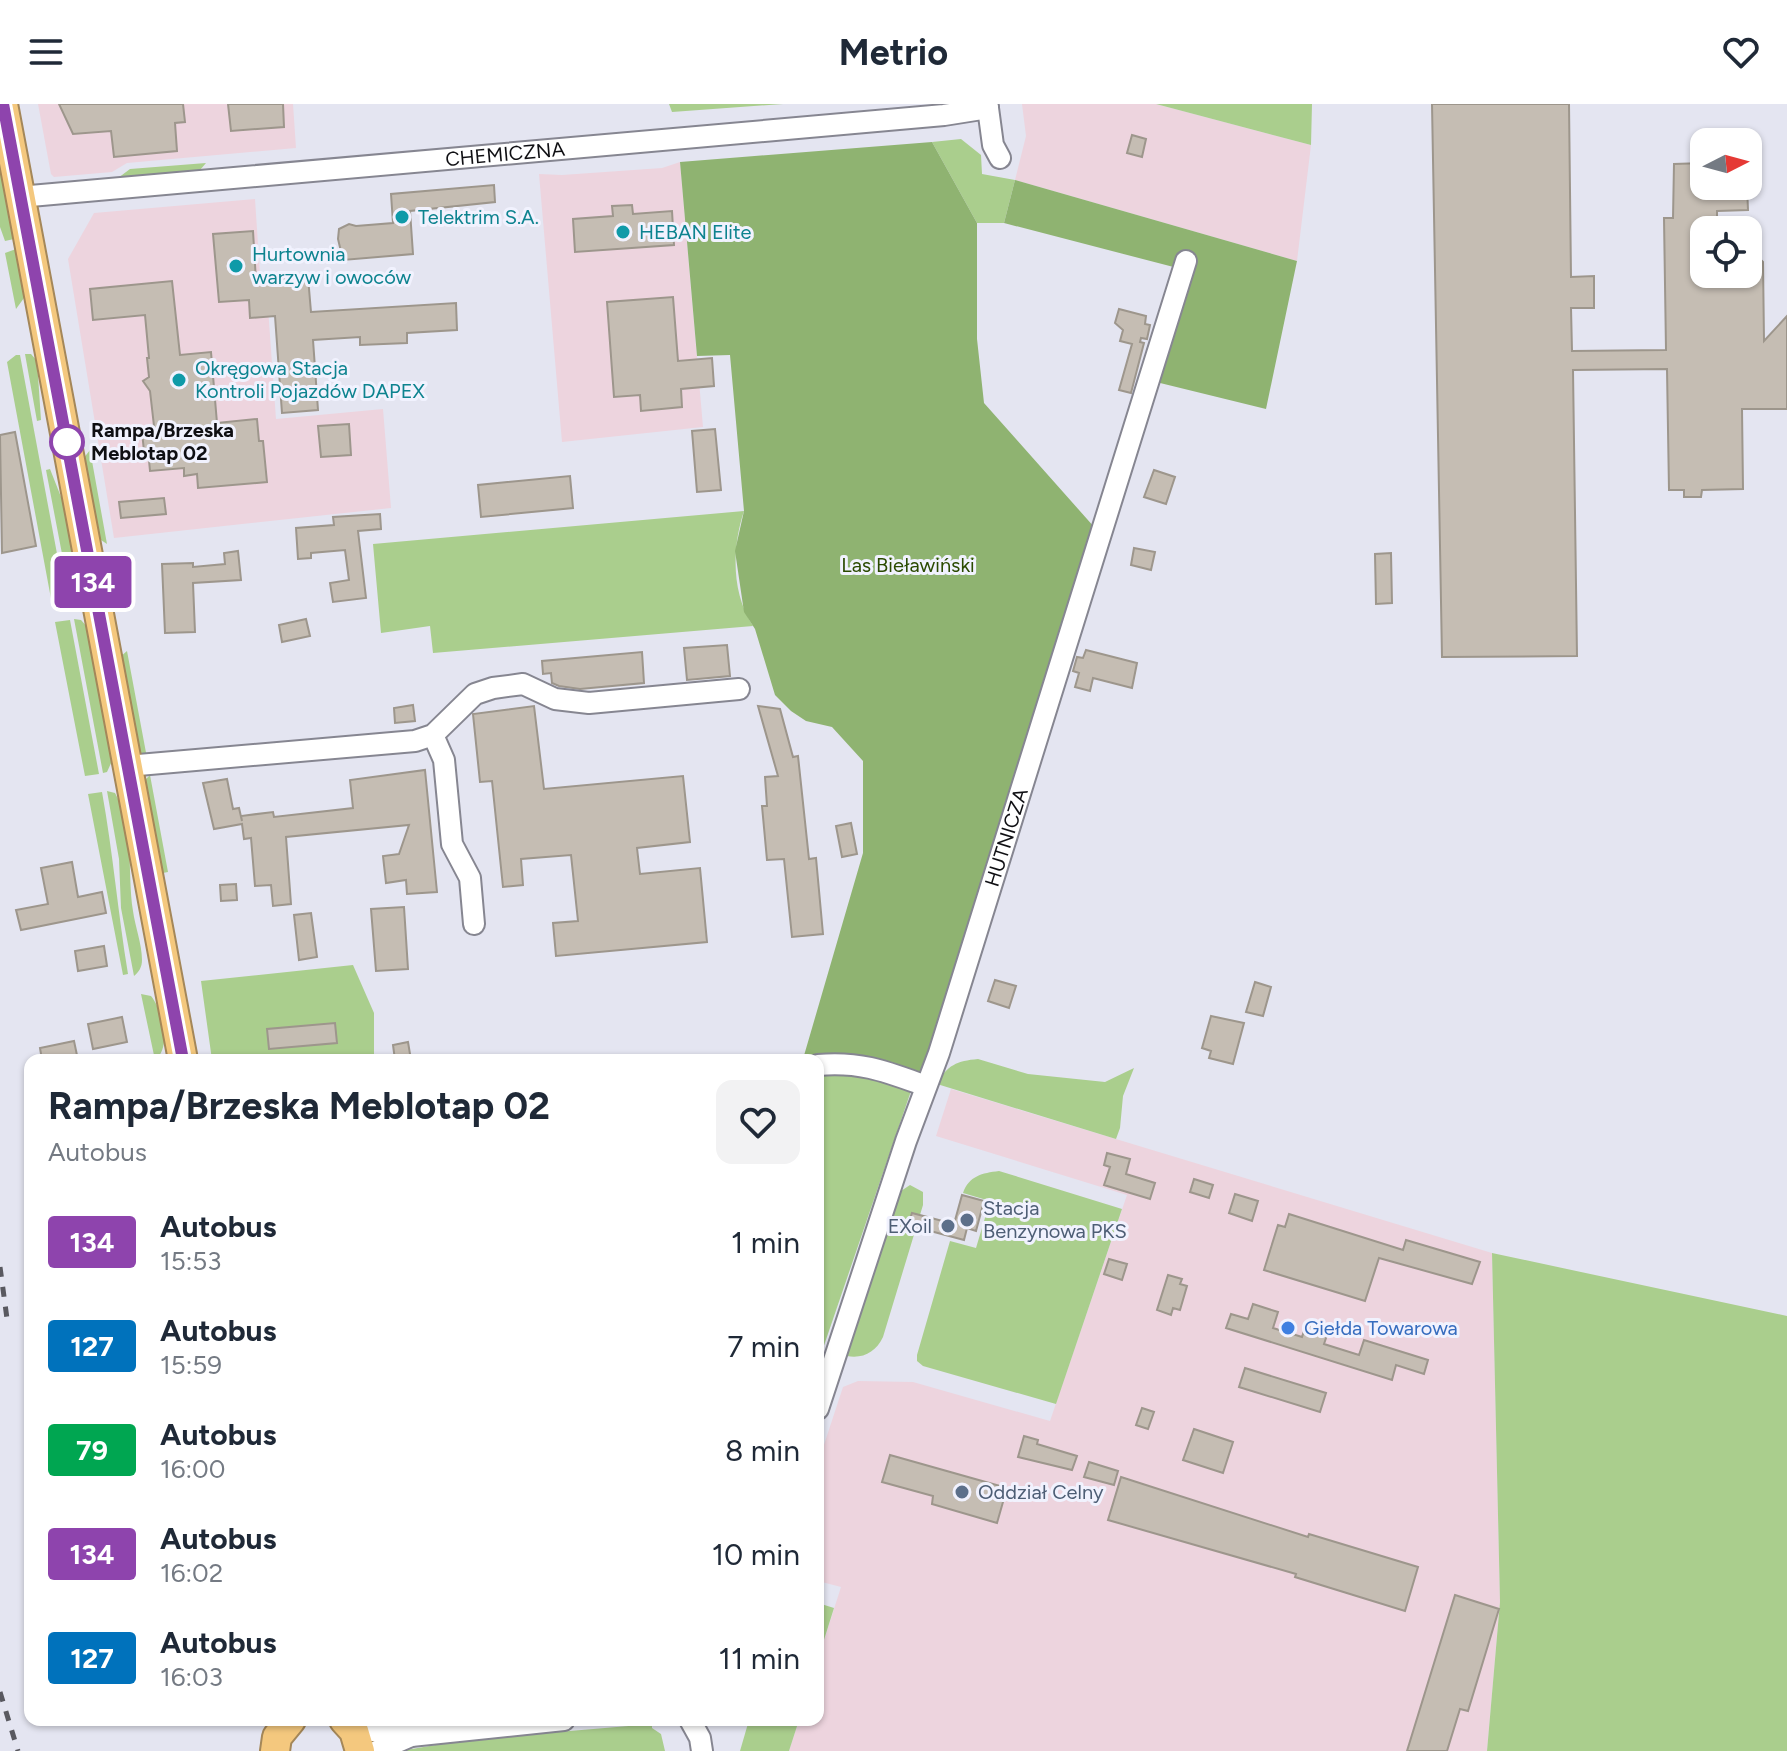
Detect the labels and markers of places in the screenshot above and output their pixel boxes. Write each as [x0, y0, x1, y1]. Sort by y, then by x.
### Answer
place label: Telektrim S.A. [418, 205, 539, 229]
marker: Telektrim S.A. [393, 208, 411, 226]
place label: HEBAN Elite [639, 220, 751, 244]
marker: HEBAN Elite [614, 223, 632, 241]
place label: Hurtownia warzyw i owoców [252, 242, 411, 289]
marker: Hurtownia warzyw i owoców [227, 257, 245, 275]
place label: Okręgowa Stacja Kontroli Pojazdów DAPEX [195, 356, 425, 403]
marker: Okręgowa Stacja Kontroli Pojazdów DAPEX [170, 371, 188, 389]
place label: Rampa/Brzeska Meblotap 02 [91, 418, 234, 465]
marker: Rampa/Brzeska Meblotap 02 [50, 425, 84, 459]
place label: Stacja Benzynowa PKS [983, 1196, 1127, 1243]
marker: Stacja Benzynowa PKS [958, 1211, 976, 1229]
place label: EXoil [888, 1214, 932, 1238]
marker: EXoil [939, 1217, 957, 1235]
place label: Giełda Towarowa [1304, 1316, 1458, 1340]
marker: Giełda Towarowa [1279, 1319, 1297, 1337]
place label: Oddział Celny [978, 1480, 1104, 1504]
marker: Oddział Celny [953, 1483, 971, 1501]

